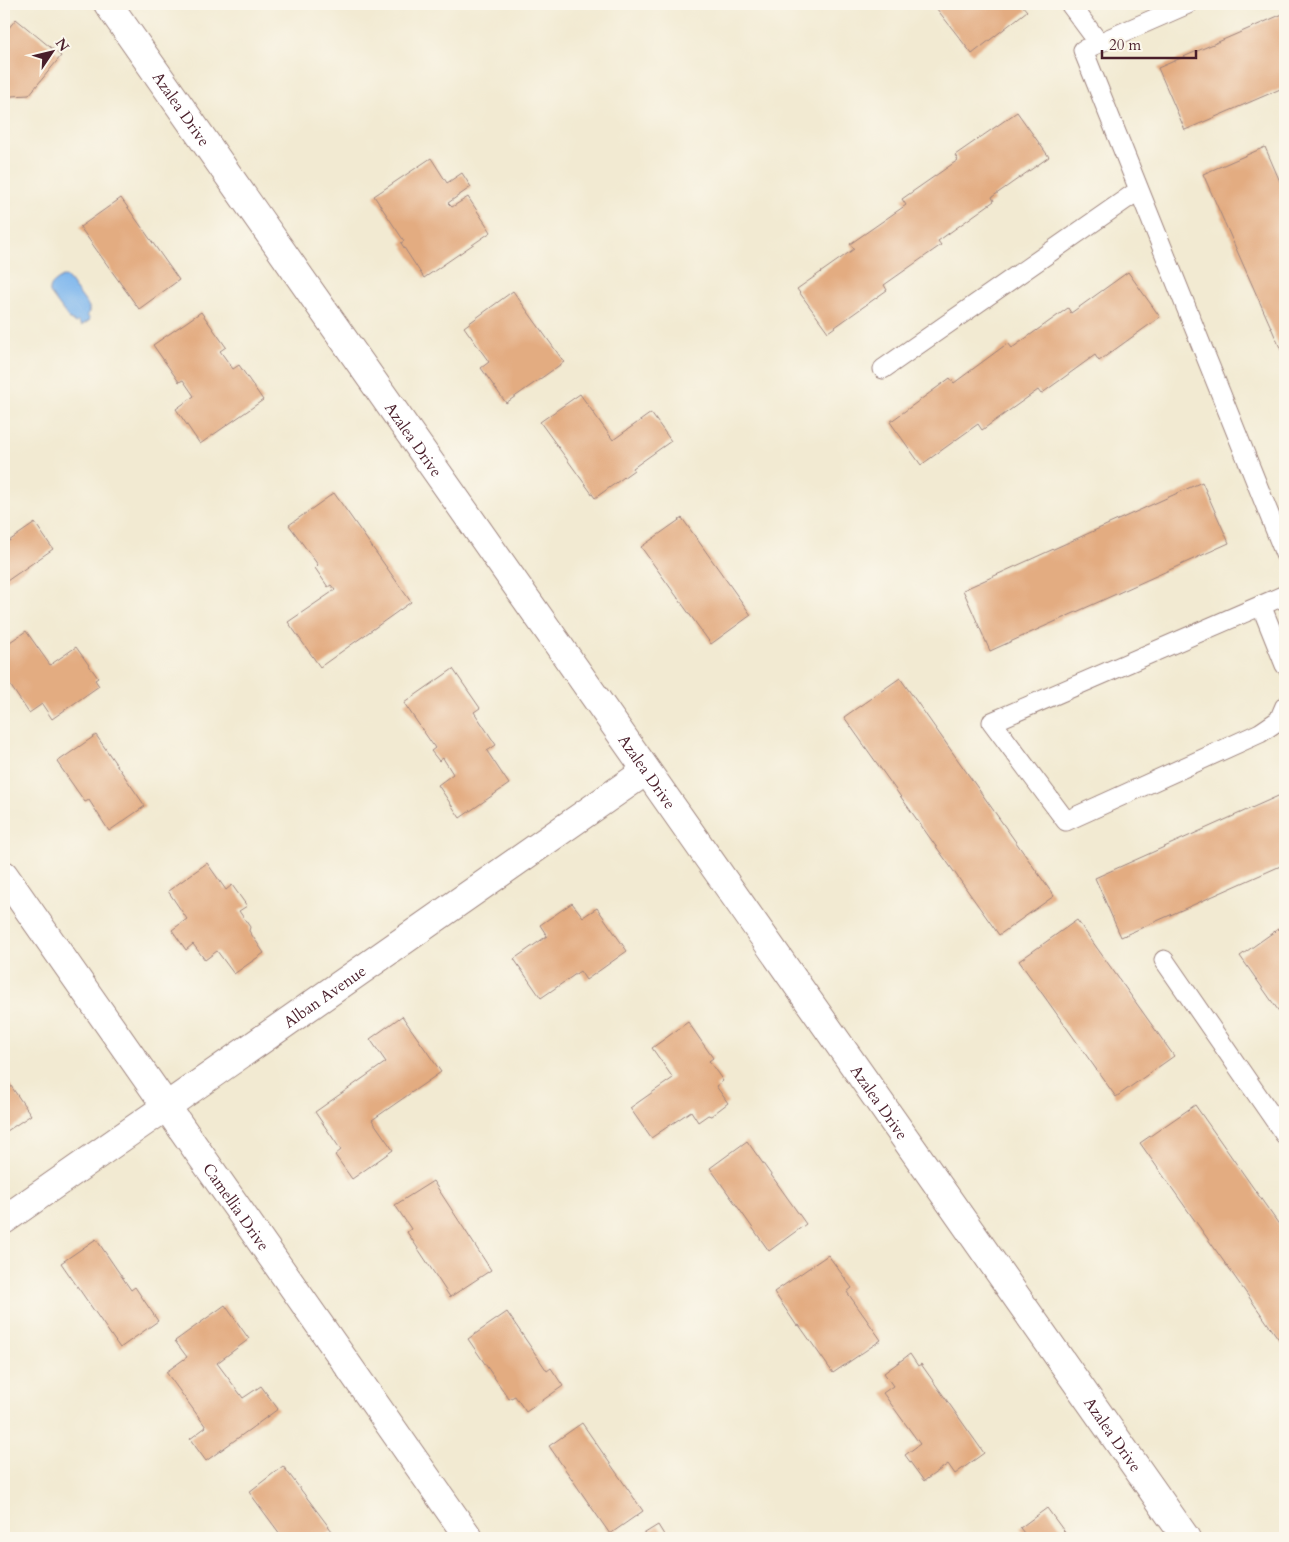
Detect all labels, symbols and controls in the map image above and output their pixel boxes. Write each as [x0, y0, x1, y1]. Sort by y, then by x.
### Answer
north arrow [28, 28, 78, 78]
scale bar [1102, 28, 1195, 60]
text: N [51, 34, 74, 55]
text: 20 m [1109, 35, 1141, 55]
street label: Azalea Drive [147, 67, 215, 151]
street label: Azalea Drive [379, 398, 447, 482]
street label: Azalea Drive [613, 730, 680, 814]
street label: Alban Avenue [279, 960, 371, 1033]
street label: Azalea Drive [845, 1061, 913, 1144]
street label: Camellia Drive [197, 1159, 274, 1255]
street label: Azalea Drive [1078, 1393, 1146, 1477]

